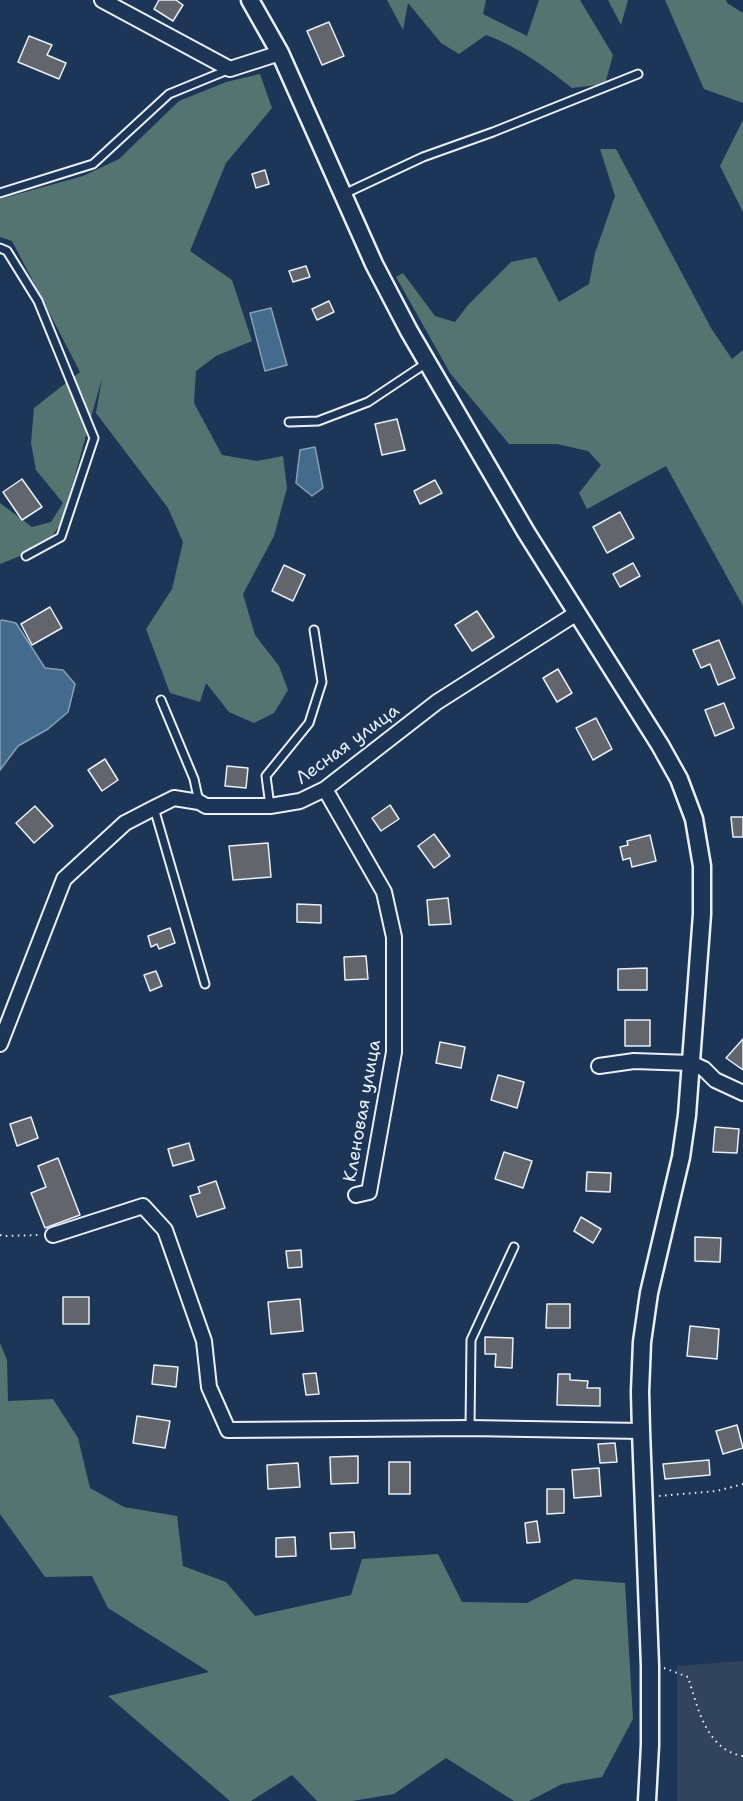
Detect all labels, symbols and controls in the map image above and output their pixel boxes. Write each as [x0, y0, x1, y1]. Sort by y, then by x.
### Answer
street label: Лесная улица [292, 700, 404, 790]
street label: Кленовая улица [340, 1038, 386, 1184]

